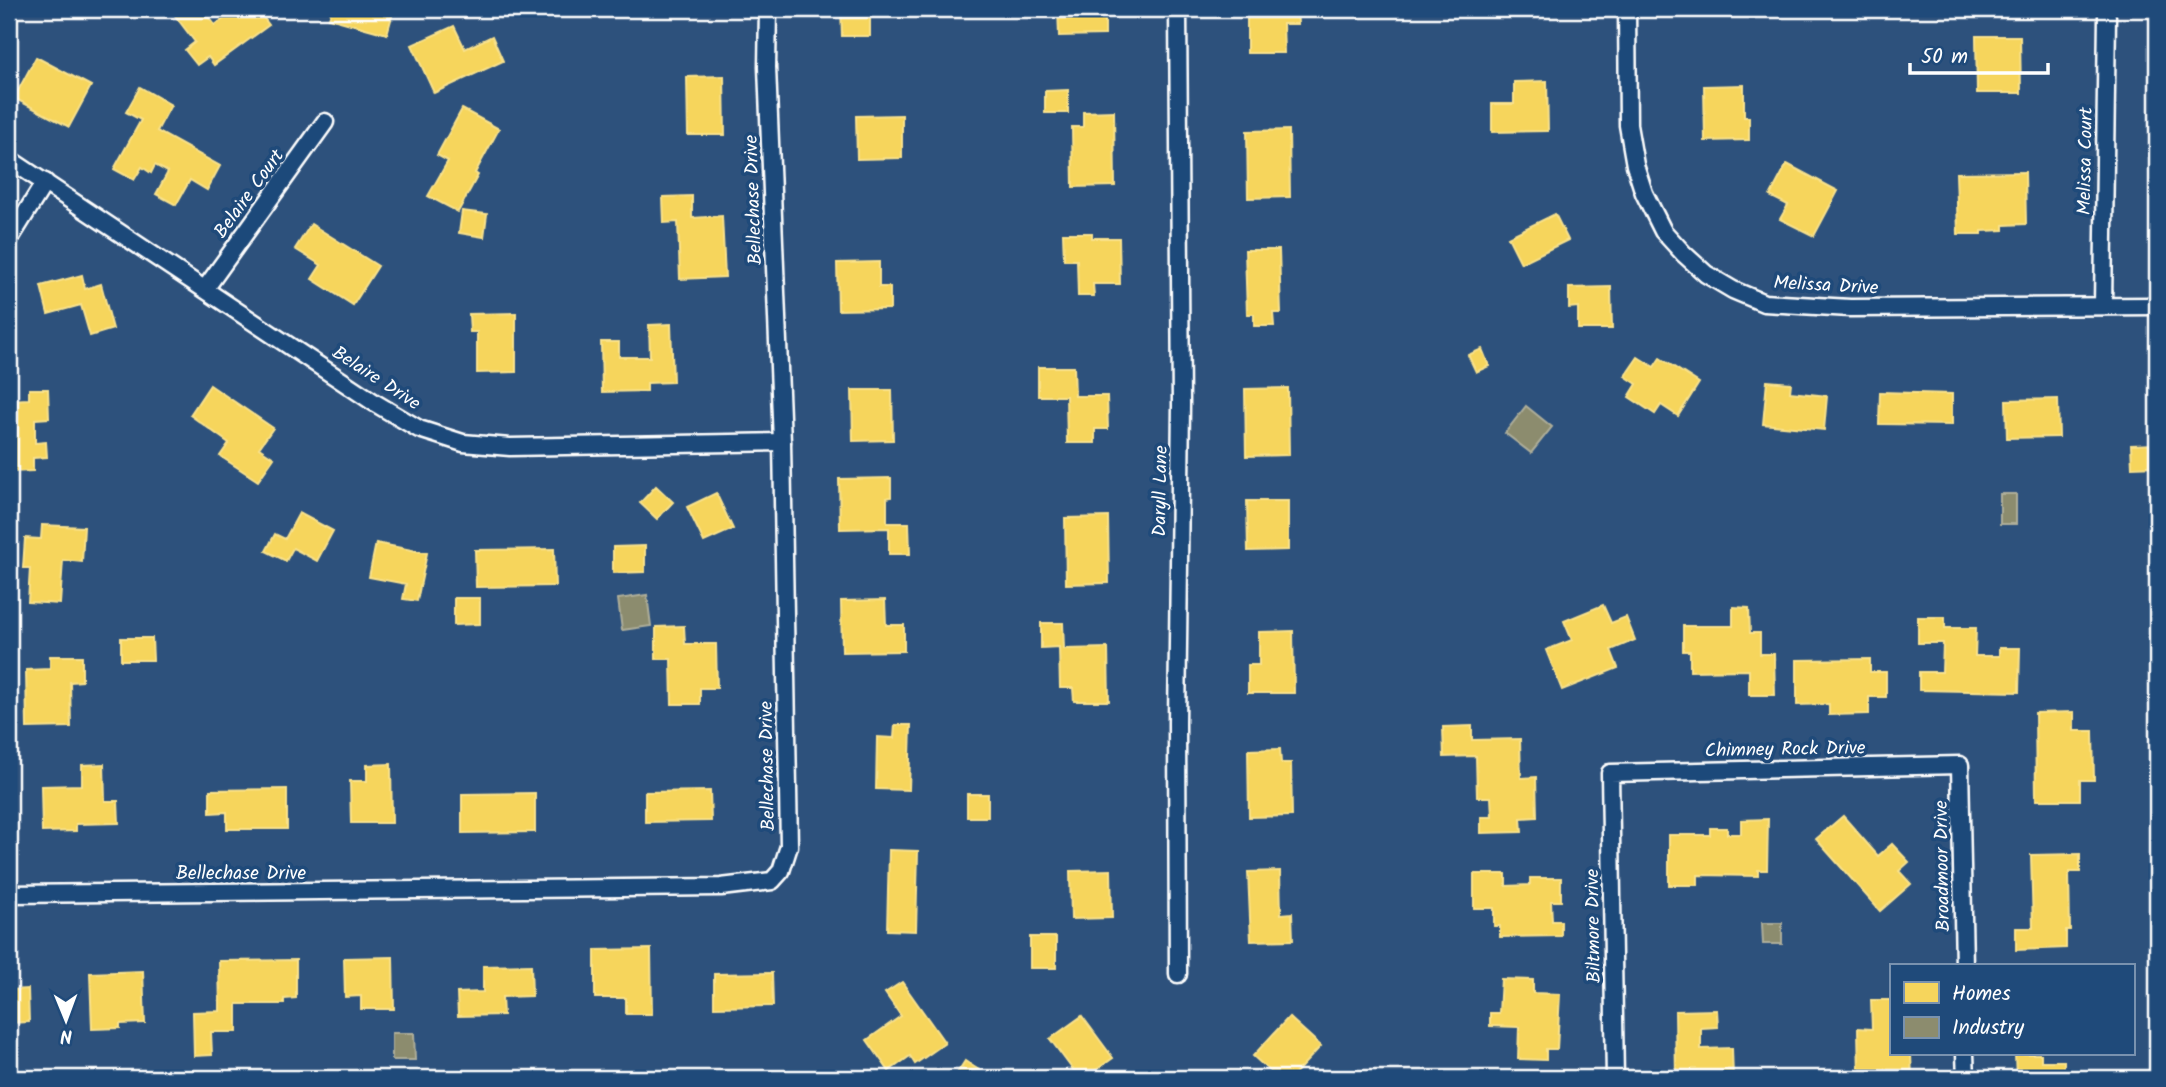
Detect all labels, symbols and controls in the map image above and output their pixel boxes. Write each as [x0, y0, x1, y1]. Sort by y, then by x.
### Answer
scale bar [1910, 32, 2049, 76]
text: 50 m [1921, 41, 1968, 74]
street label: Melissa Court [2070, 106, 2102, 215]
street label: Bellechase Drive [737, 134, 771, 265]
street label: Belaire Court [207, 143, 293, 245]
street label: Melissa Drive [1773, 268, 1880, 304]
street label: Belaire Drive [325, 339, 427, 419]
street label: Daryll Lane [1145, 445, 1177, 537]
street label: Bellechase Drive [752, 700, 784, 831]
street label: Chimney Rock Drive [1704, 734, 1866, 766]
street label: Broadmoor Drive [1927, 800, 1959, 932]
street label: Bellechase Drive [176, 859, 306, 889]
street label: Biltmore Drive [1578, 868, 1610, 983]
legend [1890, 964, 2134, 1056]
text: Homes [1952, 978, 2011, 1011]
north arrow [32, 986, 102, 1056]
text: Industry [1952, 1012, 2024, 1045]
text: N [60, 1020, 73, 1050]

